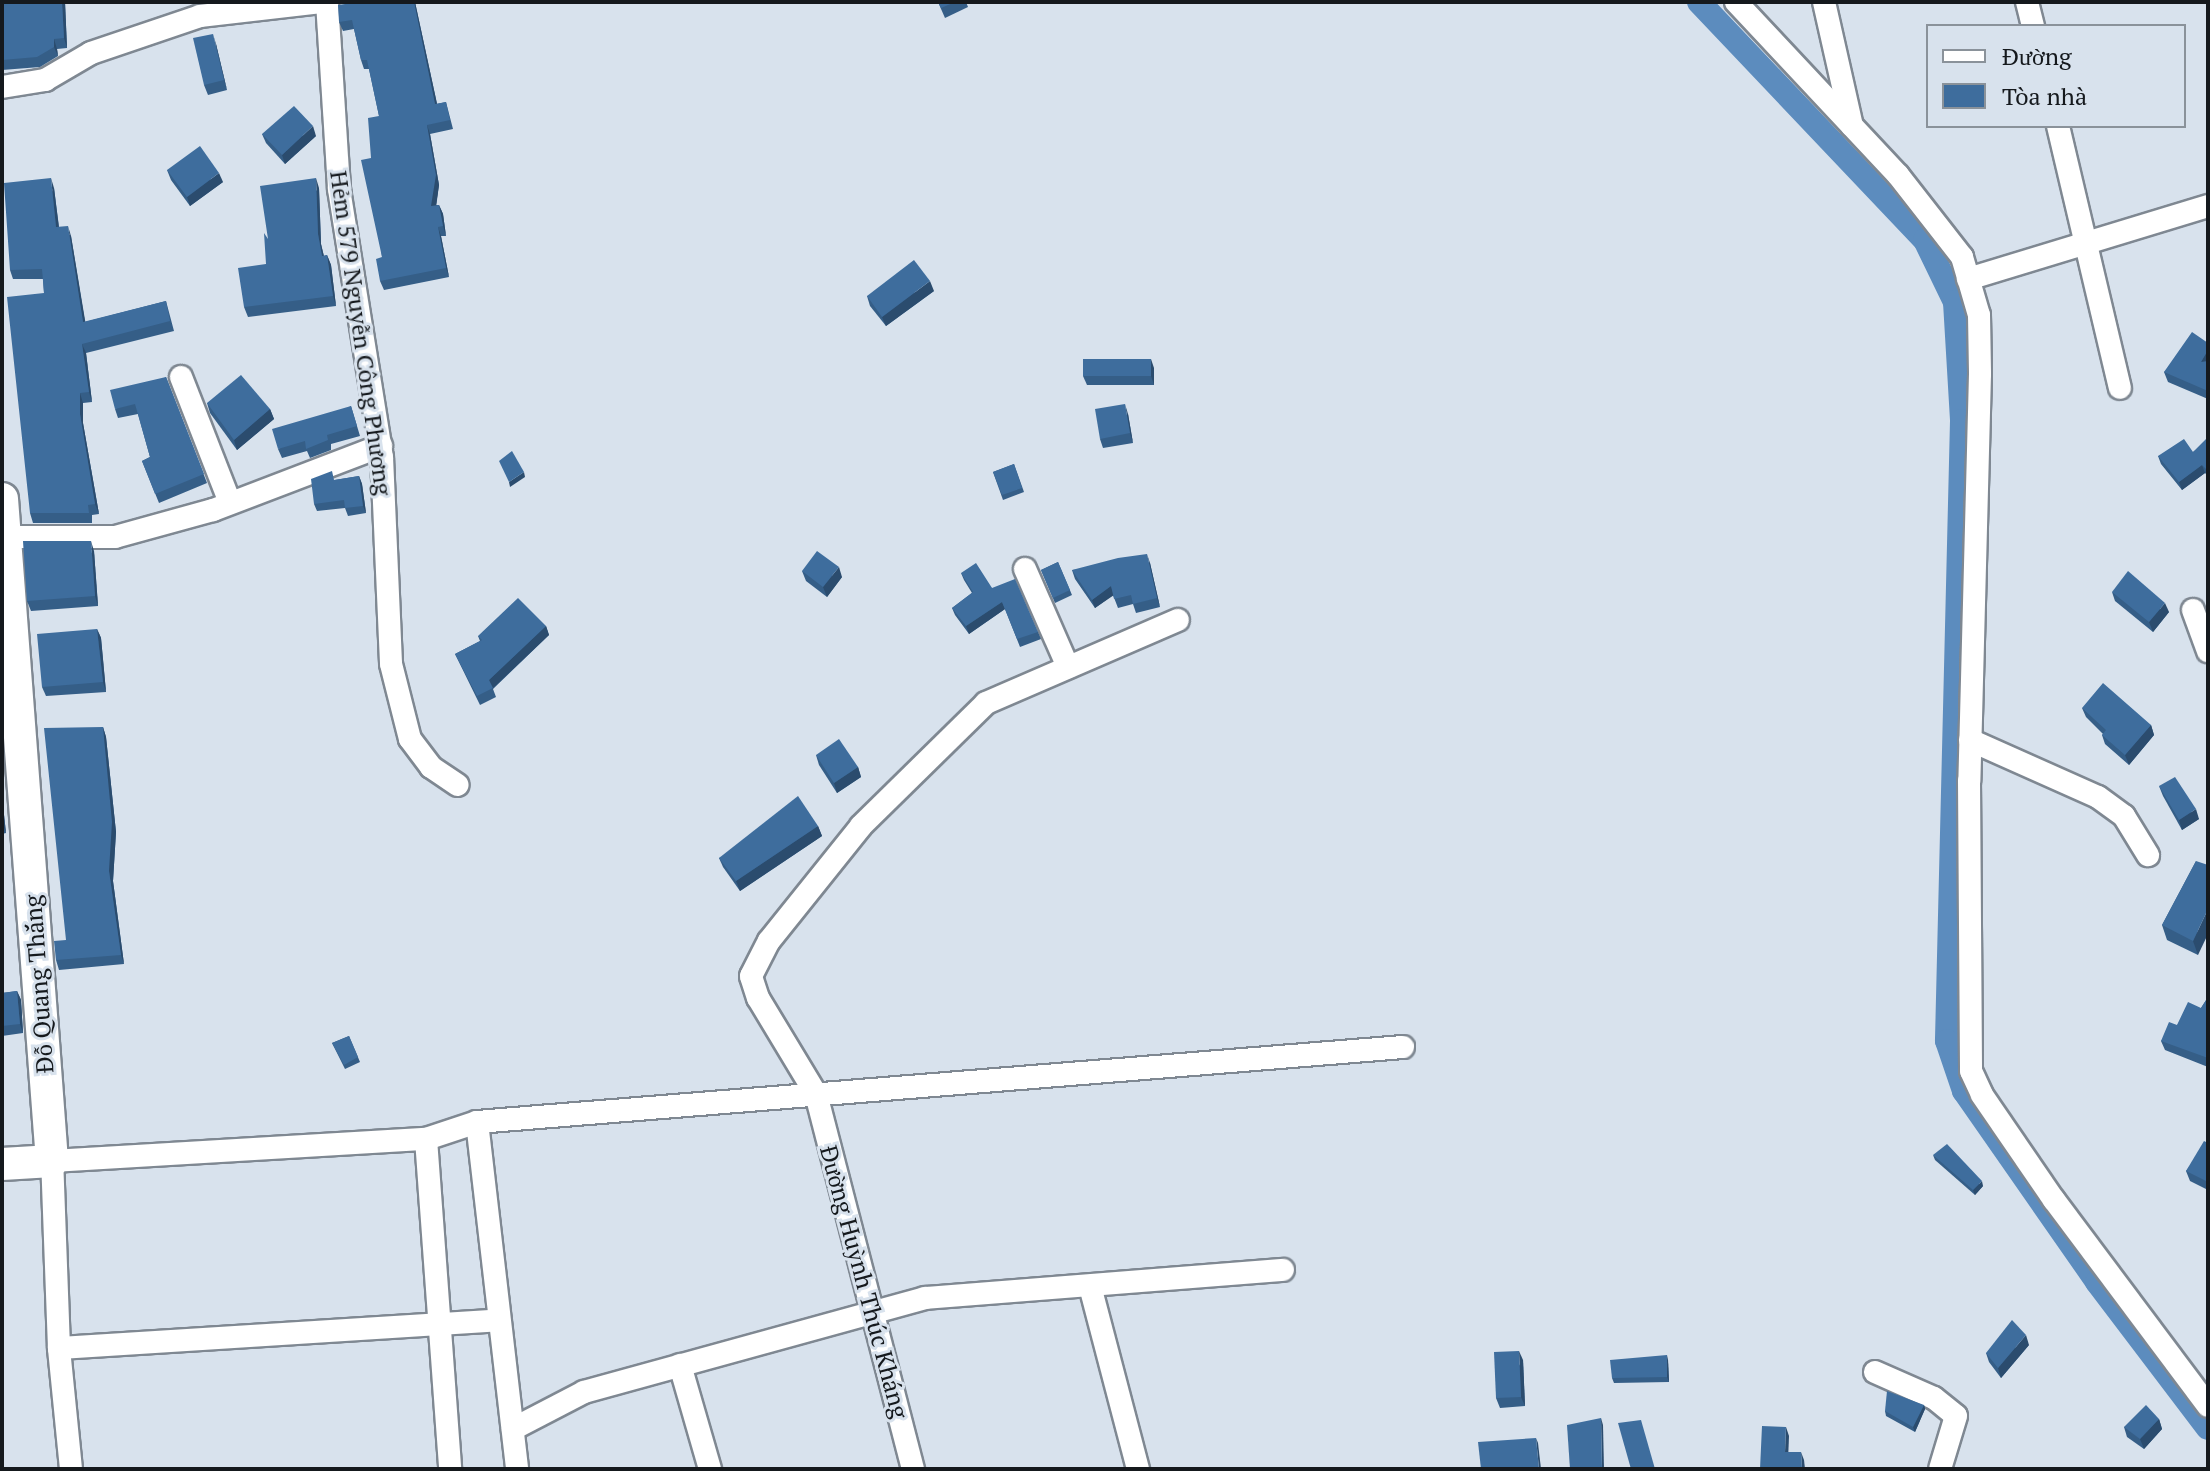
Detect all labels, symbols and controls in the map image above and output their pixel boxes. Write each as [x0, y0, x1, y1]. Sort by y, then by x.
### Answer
legend [1926, 24, 2186, 128]
text: Đường [2002, 40, 2072, 72]
text: Tòa nhà [2002, 80, 2087, 112]
street label: Hẻm 579 Nguyễn Công Phương [324, 169, 398, 497]
street label: Đỗ Quang Thắng [18, 894, 60, 1074]
street label: Đường Huỳnh Thúc Kháng [814, 1142, 914, 1422]

